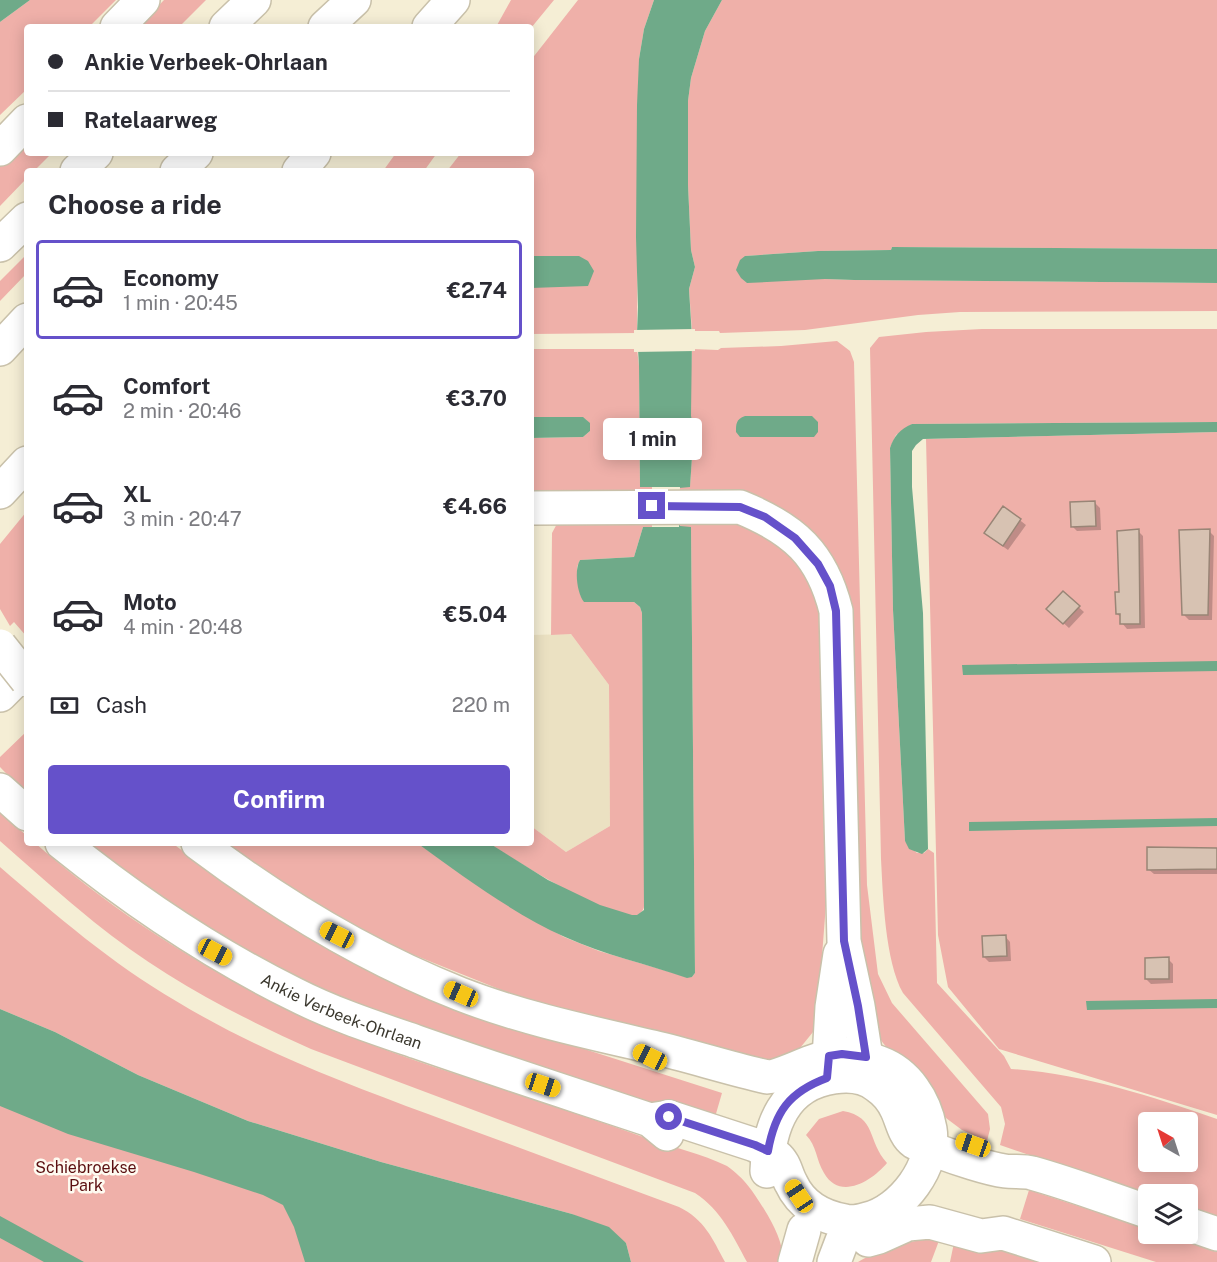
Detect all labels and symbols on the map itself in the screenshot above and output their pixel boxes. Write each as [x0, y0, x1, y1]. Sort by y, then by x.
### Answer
callout: 1 min [602, 419, 702, 461]
route end [638, 492, 665, 519]
car [317, 919, 357, 951]
car [195, 936, 235, 968]
street label: Ankie Verbeek-Ohrlaan [258, 969, 425, 1053]
car [441, 978, 481, 1010]
car [630, 1041, 670, 1073]
car [523, 1071, 563, 1099]
route start [655, 1103, 682, 1130]
north arrow [1138, 1112, 1198, 1172]
car [953, 1131, 993, 1159]
park label: Schiebroekse Park [35, 1158, 137, 1195]
car [781, 1176, 817, 1216]

